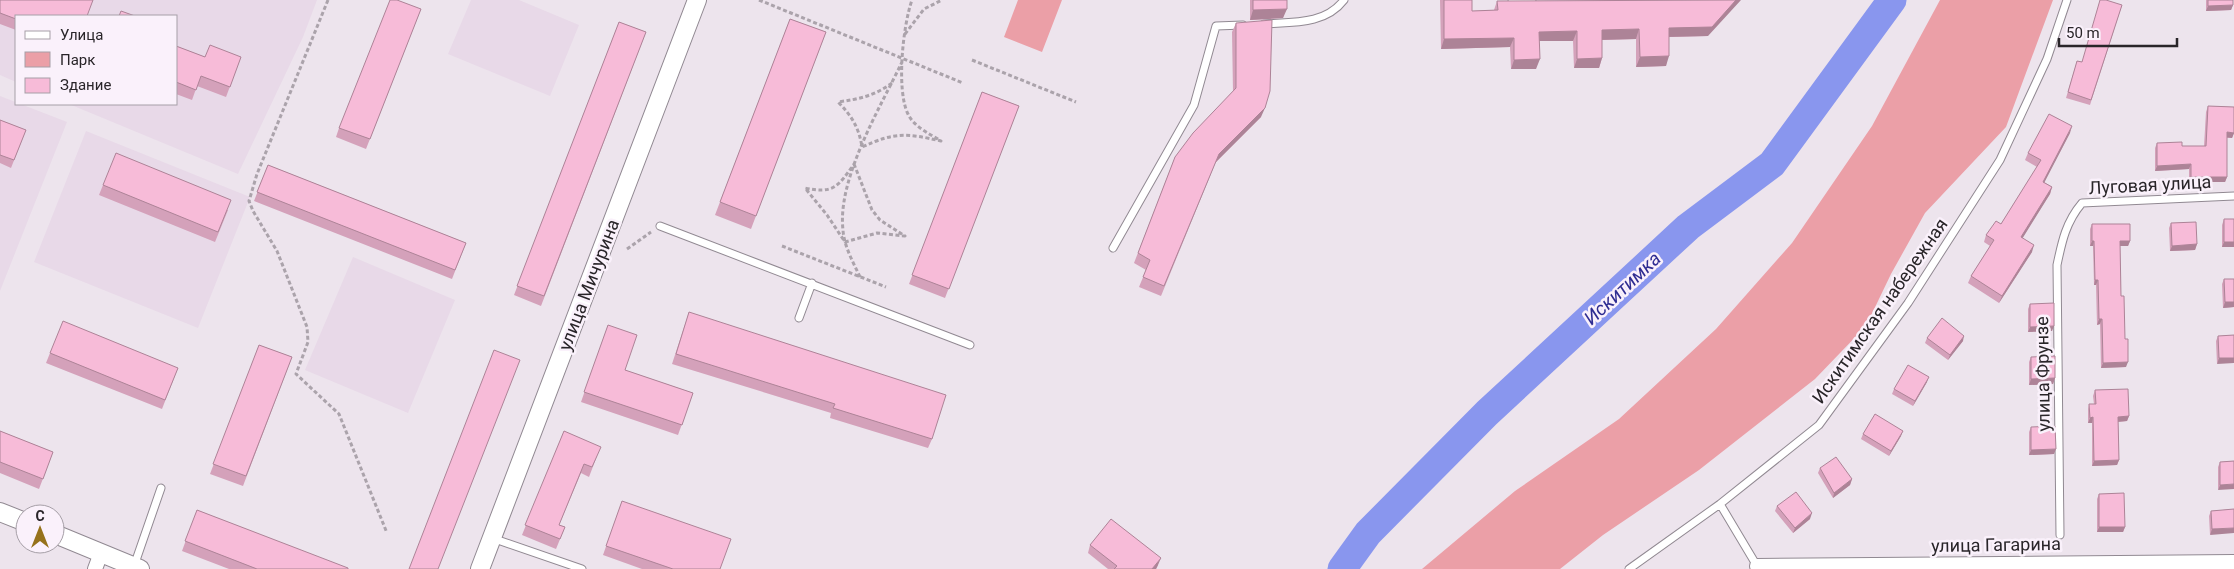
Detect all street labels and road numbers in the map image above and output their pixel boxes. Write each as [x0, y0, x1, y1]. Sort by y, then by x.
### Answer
street label: Луговая улица [2088, 171, 2212, 198]
street label: Искитимская набережная [1808, 214, 1952, 407]
street label: улица Мичурина [554, 216, 623, 353]
street label: улица Фрунзе [2031, 316, 2054, 432]
street label: улица Гагарина [1931, 533, 2061, 556]

